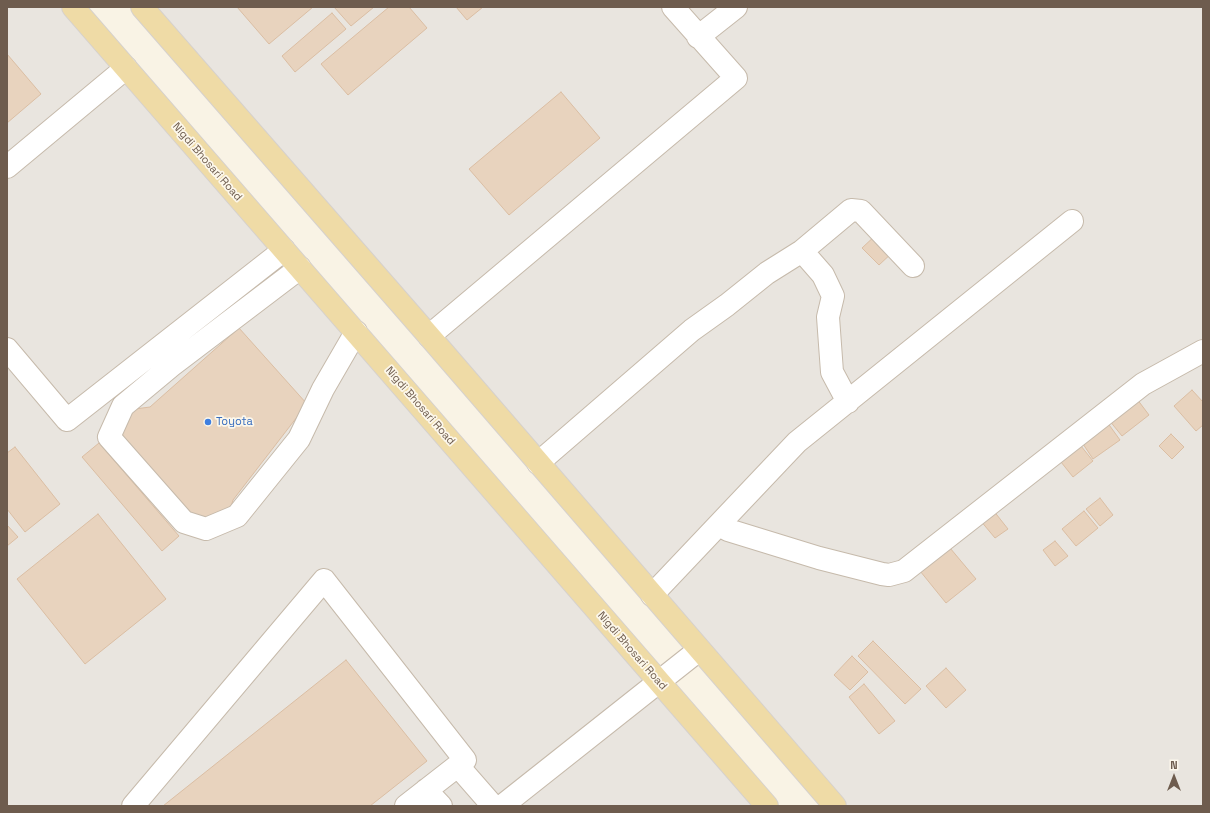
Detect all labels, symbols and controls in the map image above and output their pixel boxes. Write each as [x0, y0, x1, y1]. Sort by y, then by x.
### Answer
street label: Nigdi Bhosari Road [169, 120, 245, 204]
street label: Nigdi Bhosari Road [382, 364, 458, 448]
place label: Toyota [216, 415, 253, 429]
marker: Toyota [203, 417, 213, 427]
street label: Nigdi Bhosari Road [594, 609, 670, 693]
north arrow [1154, 757, 1194, 797]
text: N [1170, 758, 1178, 772]

